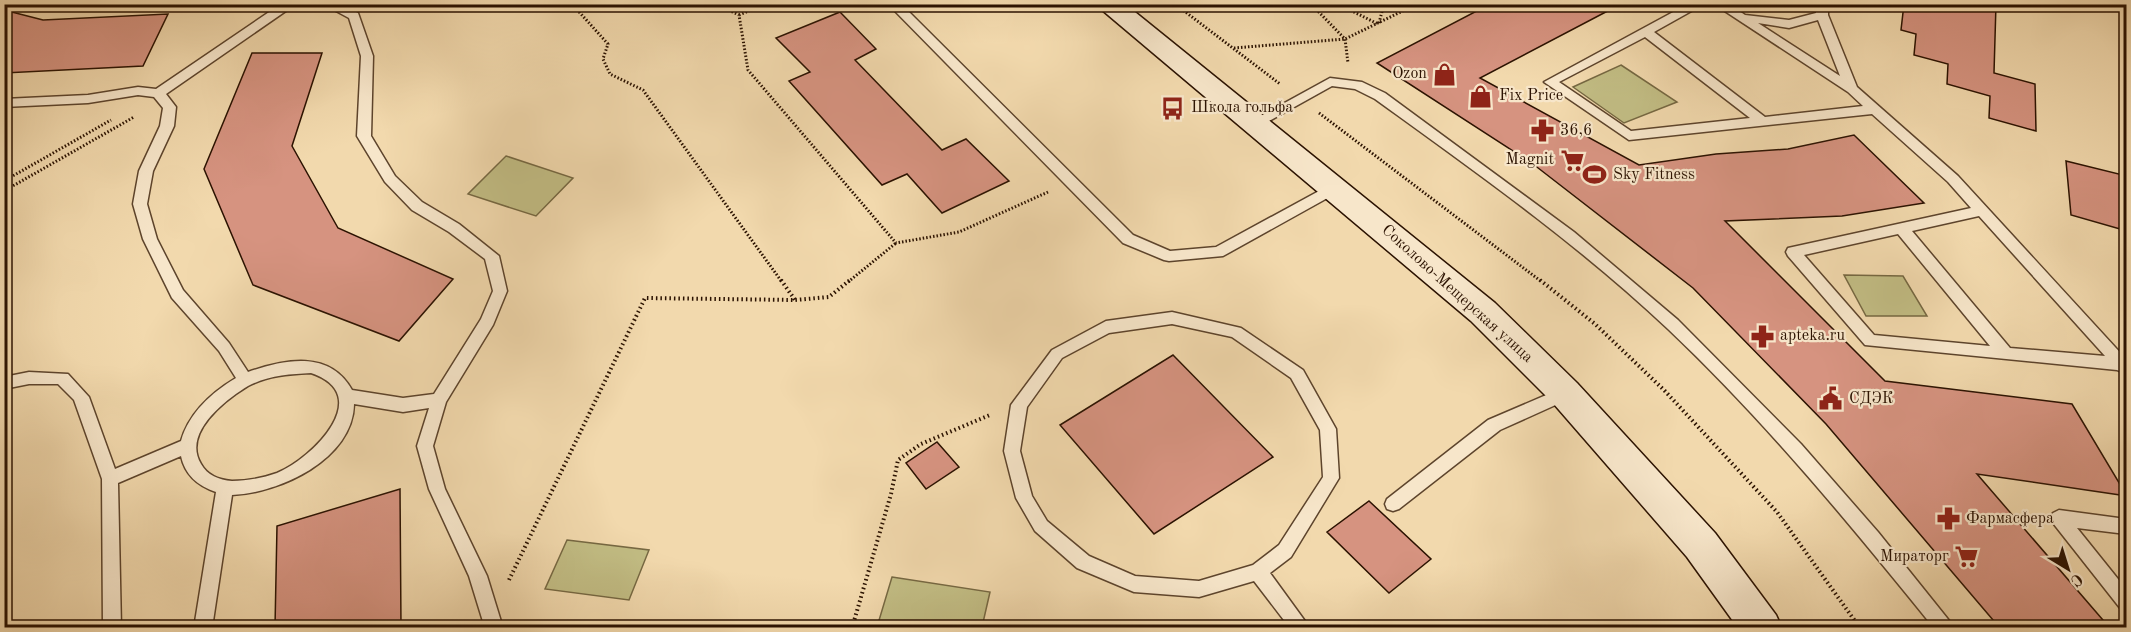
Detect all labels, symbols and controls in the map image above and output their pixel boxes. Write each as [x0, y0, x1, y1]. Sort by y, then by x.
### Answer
shop icon: Ozon [1432, 61, 1458, 87]
place label: Ozon [1392, 66, 1427, 82]
shop icon: Fix Price [1468, 83, 1494, 109]
place label: Fix Price [1499, 88, 1563, 104]
bus stop icon: Школа гольфа [1160, 95, 1186, 121]
place label: Школа гольфа [1191, 100, 1293, 116]
pharmacy icon: 36,6 [1529, 118, 1555, 144]
place label: 36,6 [1560, 123, 1592, 139]
supermarket icon: Magnit [1559, 147, 1585, 173]
place label: Magnit [1505, 152, 1554, 168]
sports icon: Sky Fitness [1582, 162, 1608, 188]
place label: Sky Fitness [1613, 167, 1695, 183]
street label: Соколово-Мещерская улица [1378, 222, 1536, 366]
pharmacy icon: apteka.ru [1749, 323, 1775, 349]
place label: apteka.ru [1780, 328, 1845, 344]
public building icon: СДЭК [1818, 386, 1844, 412]
place label: СДЭК [1849, 391, 1894, 407]
pharmacy icon: Фармасфера [1935, 506, 1961, 532]
place label: Фармасфера [1966, 511, 2054, 527]
north arrow [2038, 539, 2098, 599]
supermarket icon: Мираторг [1954, 544, 1980, 570]
place label: Мираторг [1880, 549, 1949, 565]
text: С [2067, 570, 2085, 589]

